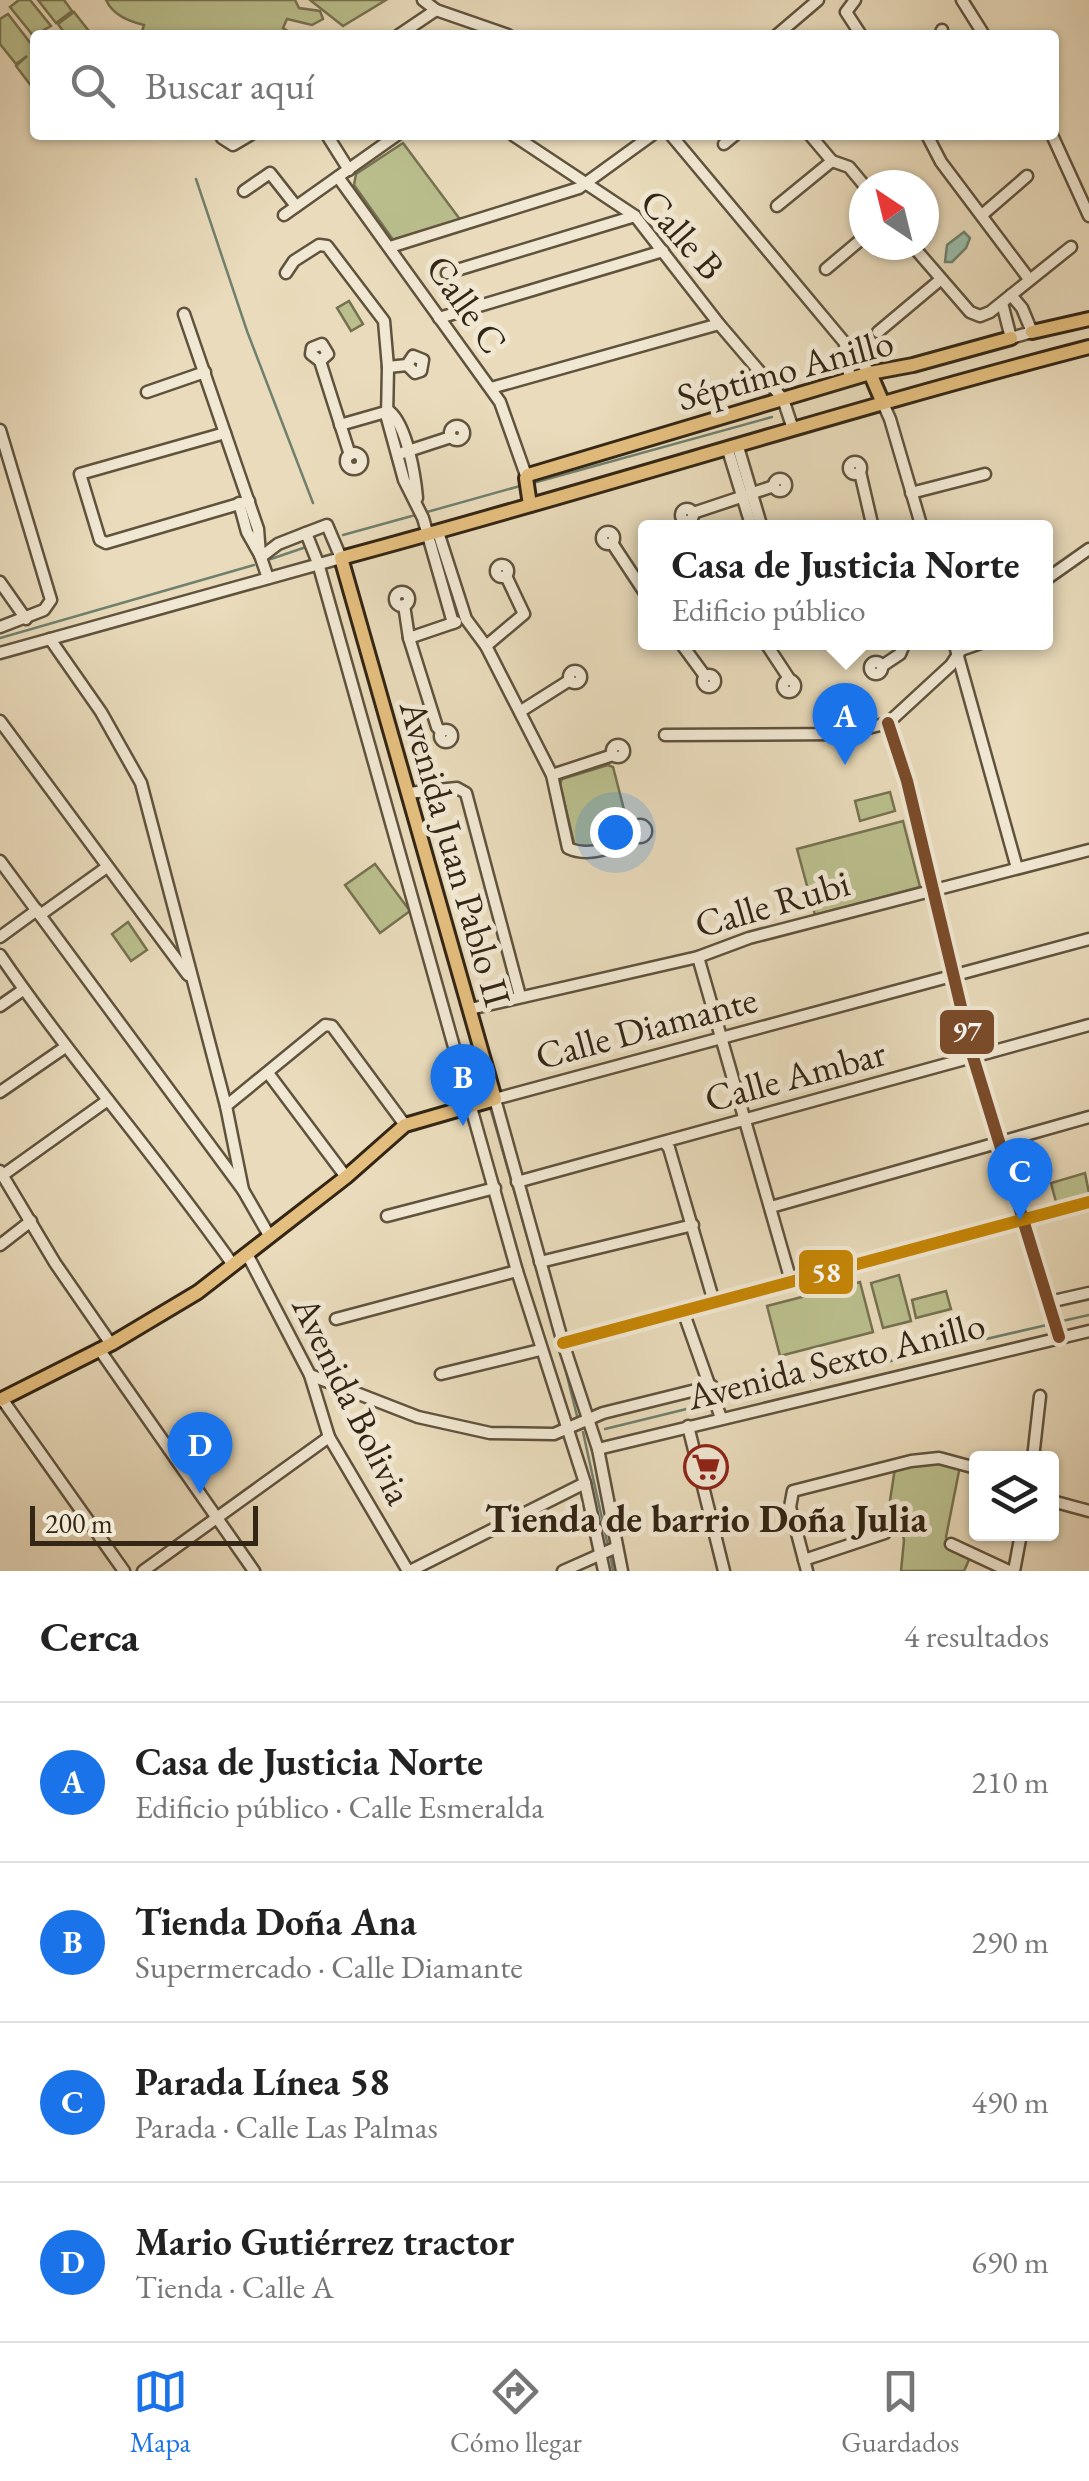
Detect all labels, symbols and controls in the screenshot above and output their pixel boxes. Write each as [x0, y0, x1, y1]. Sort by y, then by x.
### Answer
search box [30, 30, 1059, 140]
icon: search [65, 58, 120, 113]
text: Buscar aquí [145, 61, 314, 110]
north arrow [849, 170, 939, 260]
street label: Calle B [630, 178, 736, 290]
street label: Calle C [415, 245, 519, 363]
street label: Séptimo Anillo [671, 317, 899, 421]
popup [638, 520, 1053, 650]
text: Casa de Justicia Norte [671, 540, 1020, 589]
text: Edificio público [671, 589, 866, 631]
pin: A [812, 682, 878, 765]
street label: Avenida Juan Pablo II [389, 693, 523, 1012]
your location [590, 807, 641, 858]
street label: Calle Rubi [689, 858, 855, 948]
street label: Calle Diamante [530, 974, 762, 1080]
line badge: 97 [938, 1008, 996, 1056]
text: 97 [952, 1013, 982, 1049]
street label: Calle Ambar [699, 1027, 891, 1123]
pin: B [430, 1044, 496, 1126]
pin: C [988, 1138, 1052, 1220]
line badge: 58 [797, 1248, 855, 1296]
text: 58 [811, 1254, 841, 1290]
street label: Avenida Bolivia [281, 1287, 425, 1513]
street label: Avenida Sexto Anillo [681, 1299, 990, 1421]
pin: D [168, 1412, 232, 1494]
supermarket icon: Tienda de barrio Doña Julia [683, 1444, 729, 1490]
map controls [969, 1451, 1059, 1541]
button: layers [969, 1451, 1059, 1541]
place label: Tienda de barrio Doña Julia [485, 1494, 927, 1543]
scale bar [30, 1501, 258, 1546]
text: 200 m [45, 1505, 113, 1541]
text: Cerca [40, 1609, 139, 1664]
text: 4 resultados [904, 1615, 1049, 1657]
text: Casa de Justicia Norte [135, 1737, 483, 1786]
text: A [61, 1761, 84, 1803]
text: 210 m [972, 1761, 1049, 1803]
text: Edificio público · Calle Esmeralda [135, 1786, 544, 1828]
text: Tienda Doña Ana [135, 1897, 417, 1946]
text: B [62, 1921, 83, 1963]
text: 290 m [972, 1921, 1049, 1963]
text: Supermercado · Calle Diamante [135, 1946, 523, 1988]
text: Parada Línea 58 [135, 2057, 389, 2106]
text: C [61, 2081, 84, 2123]
text: 490 m [972, 2081, 1049, 2123]
text: Parada · Calle Las Palmas [135, 2106, 438, 2148]
text: Mario Gutiérrez tractor [135, 2217, 514, 2266]
text: D [60, 2241, 85, 2283]
text: 690 m [972, 2241, 1049, 2283]
text: Tienda · Calle A [135, 2266, 334, 2308]
tab: Mapa [130, 2364, 191, 2460]
tab: Cómo llegar [450, 2364, 582, 2460]
tab: Guardados [841, 2364, 959, 2460]

